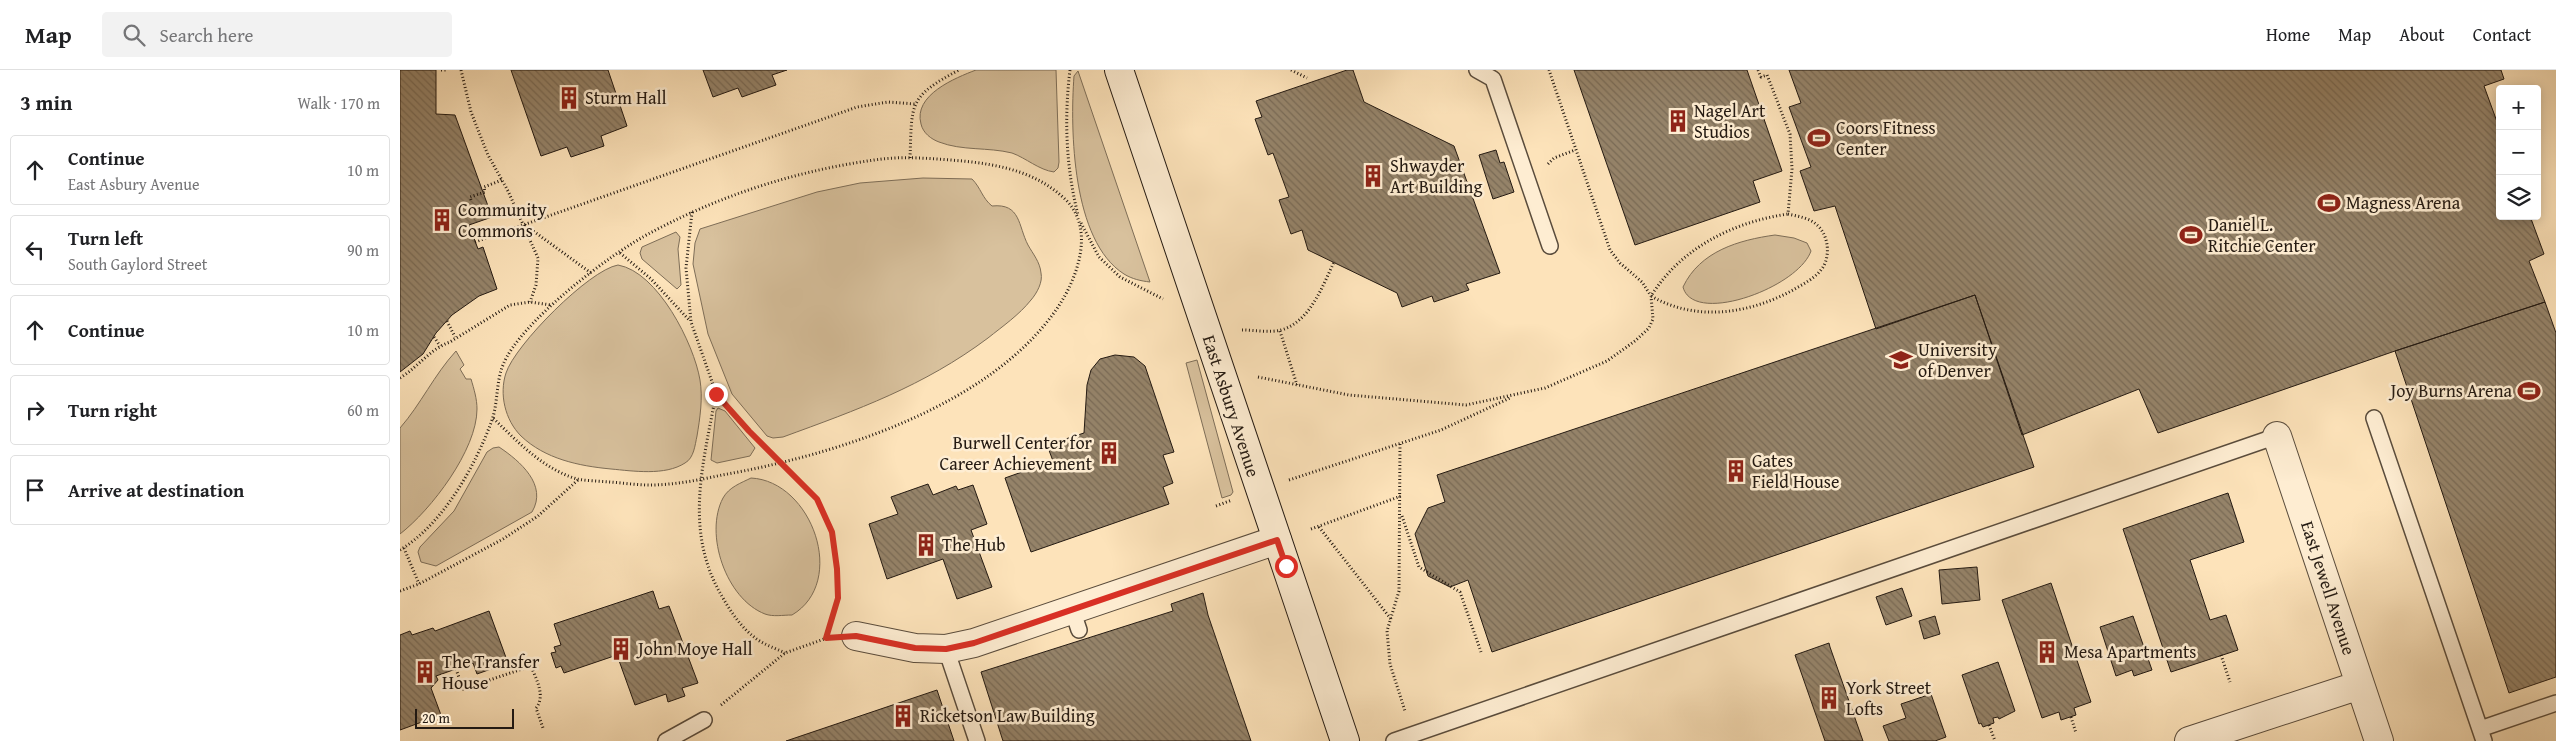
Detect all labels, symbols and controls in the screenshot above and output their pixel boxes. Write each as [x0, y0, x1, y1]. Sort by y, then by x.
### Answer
search box [102, 12, 452, 57]
text: Map [25, 17, 72, 52]
icon: search [120, 21, 148, 49]
text: Search here [160, 21, 253, 49]
text: Home [2266, 21, 2310, 48]
text: Map [2338, 21, 2371, 48]
text: About [2399, 21, 2445, 48]
text: Contact [2473, 21, 2531, 48]
place label: Sturm Hall [585, 84, 667, 111]
building icon: Sturm Hall [556, 85, 582, 111]
map controls [2496, 85, 2541, 220]
button: + [2496, 85, 2541, 130]
text: 3 min [20, 87, 72, 118]
text: Walk · 170 m [297, 91, 380, 115]
place label: Nagel Art Studios [1694, 97, 1766, 145]
building icon: Nagel Art Studios [1665, 108, 1691, 134]
place label: Coors Fitness Center [1836, 114, 1936, 162]
sports icon: Coors Fitness Center [1806, 125, 1832, 151]
button: − [2496, 130, 2541, 175]
text: Continue [68, 144, 145, 172]
place label: Shwayder Art Building [1390, 152, 1482, 200]
icon: ahead [21, 156, 49, 184]
text: 10 m [347, 158, 379, 182]
building icon: Shwayder Art Building [1360, 163, 1386, 189]
text: East Asbury Avenue [68, 172, 199, 196]
button: layers [2496, 175, 2541, 220]
place label: Magness Arena [2346, 189, 2461, 216]
sports icon: Magness Arena [2316, 190, 2342, 216]
place label: Community Commons [458, 196, 547, 244]
building icon: Community Commons [429, 207, 455, 233]
place label: Daniel L. Ritchie Center [2208, 211, 2316, 259]
sports icon: Daniel L. Ritchie Center [2178, 222, 2204, 248]
text: Turn left [68, 224, 143, 252]
icon: left [21, 236, 49, 264]
text: 90 m [347, 238, 379, 262]
text: South Gaylord Street [68, 252, 207, 276]
icon: ahead [21, 316, 49, 344]
text: Continue [68, 316, 145, 344]
text: 10 m [347, 318, 379, 342]
street label: East Asbury Avenue [1196, 331, 1267, 480]
place label: University of Denver [1918, 336, 1997, 384]
school or university icon: University of Denver [1888, 347, 1914, 373]
place label: Joy Burns Arena [2389, 377, 2512, 404]
sports icon: Joy Burns Arena [2516, 378, 2542, 404]
route end [705, 383, 728, 406]
icon: right [21, 396, 49, 424]
text: Turn right [68, 396, 157, 424]
text: 60 m [347, 398, 379, 422]
place label: Burwell Center for Career Achievement [939, 429, 1093, 477]
building icon: Burwell Center for Career Achievement [1096, 440, 1122, 466]
place label: Gates Field House [1752, 447, 1839, 495]
building icon: Gates Field House [1723, 458, 1749, 484]
icon: arrive [21, 476, 49, 504]
text: Arrive at destination [68, 476, 244, 504]
street label: East Jewell Avenue [2294, 517, 2363, 658]
place label: The Hub [942, 531, 1006, 558]
building icon: The Hub [913, 532, 939, 558]
route start [1275, 555, 1298, 578]
place label: John Moye Hall [636, 635, 753, 662]
building icon: John Moye Hall [608, 636, 634, 662]
place label: Mesa Apartments [2064, 638, 2197, 665]
building icon: Mesa Apartments [2034, 639, 2060, 665]
place label: The Transfer House [442, 648, 540, 696]
building icon: The Transfer House [412, 659, 438, 685]
place label: York Street Lofts [1846, 674, 1932, 722]
building icon: York Street Lofts [1816, 685, 1842, 711]
place label: Ricketson Law Building [920, 702, 1095, 729]
building icon: Ricketson Law Building [890, 703, 916, 729]
scale bar [415, 706, 514, 729]
text: 20 m [422, 708, 450, 728]

